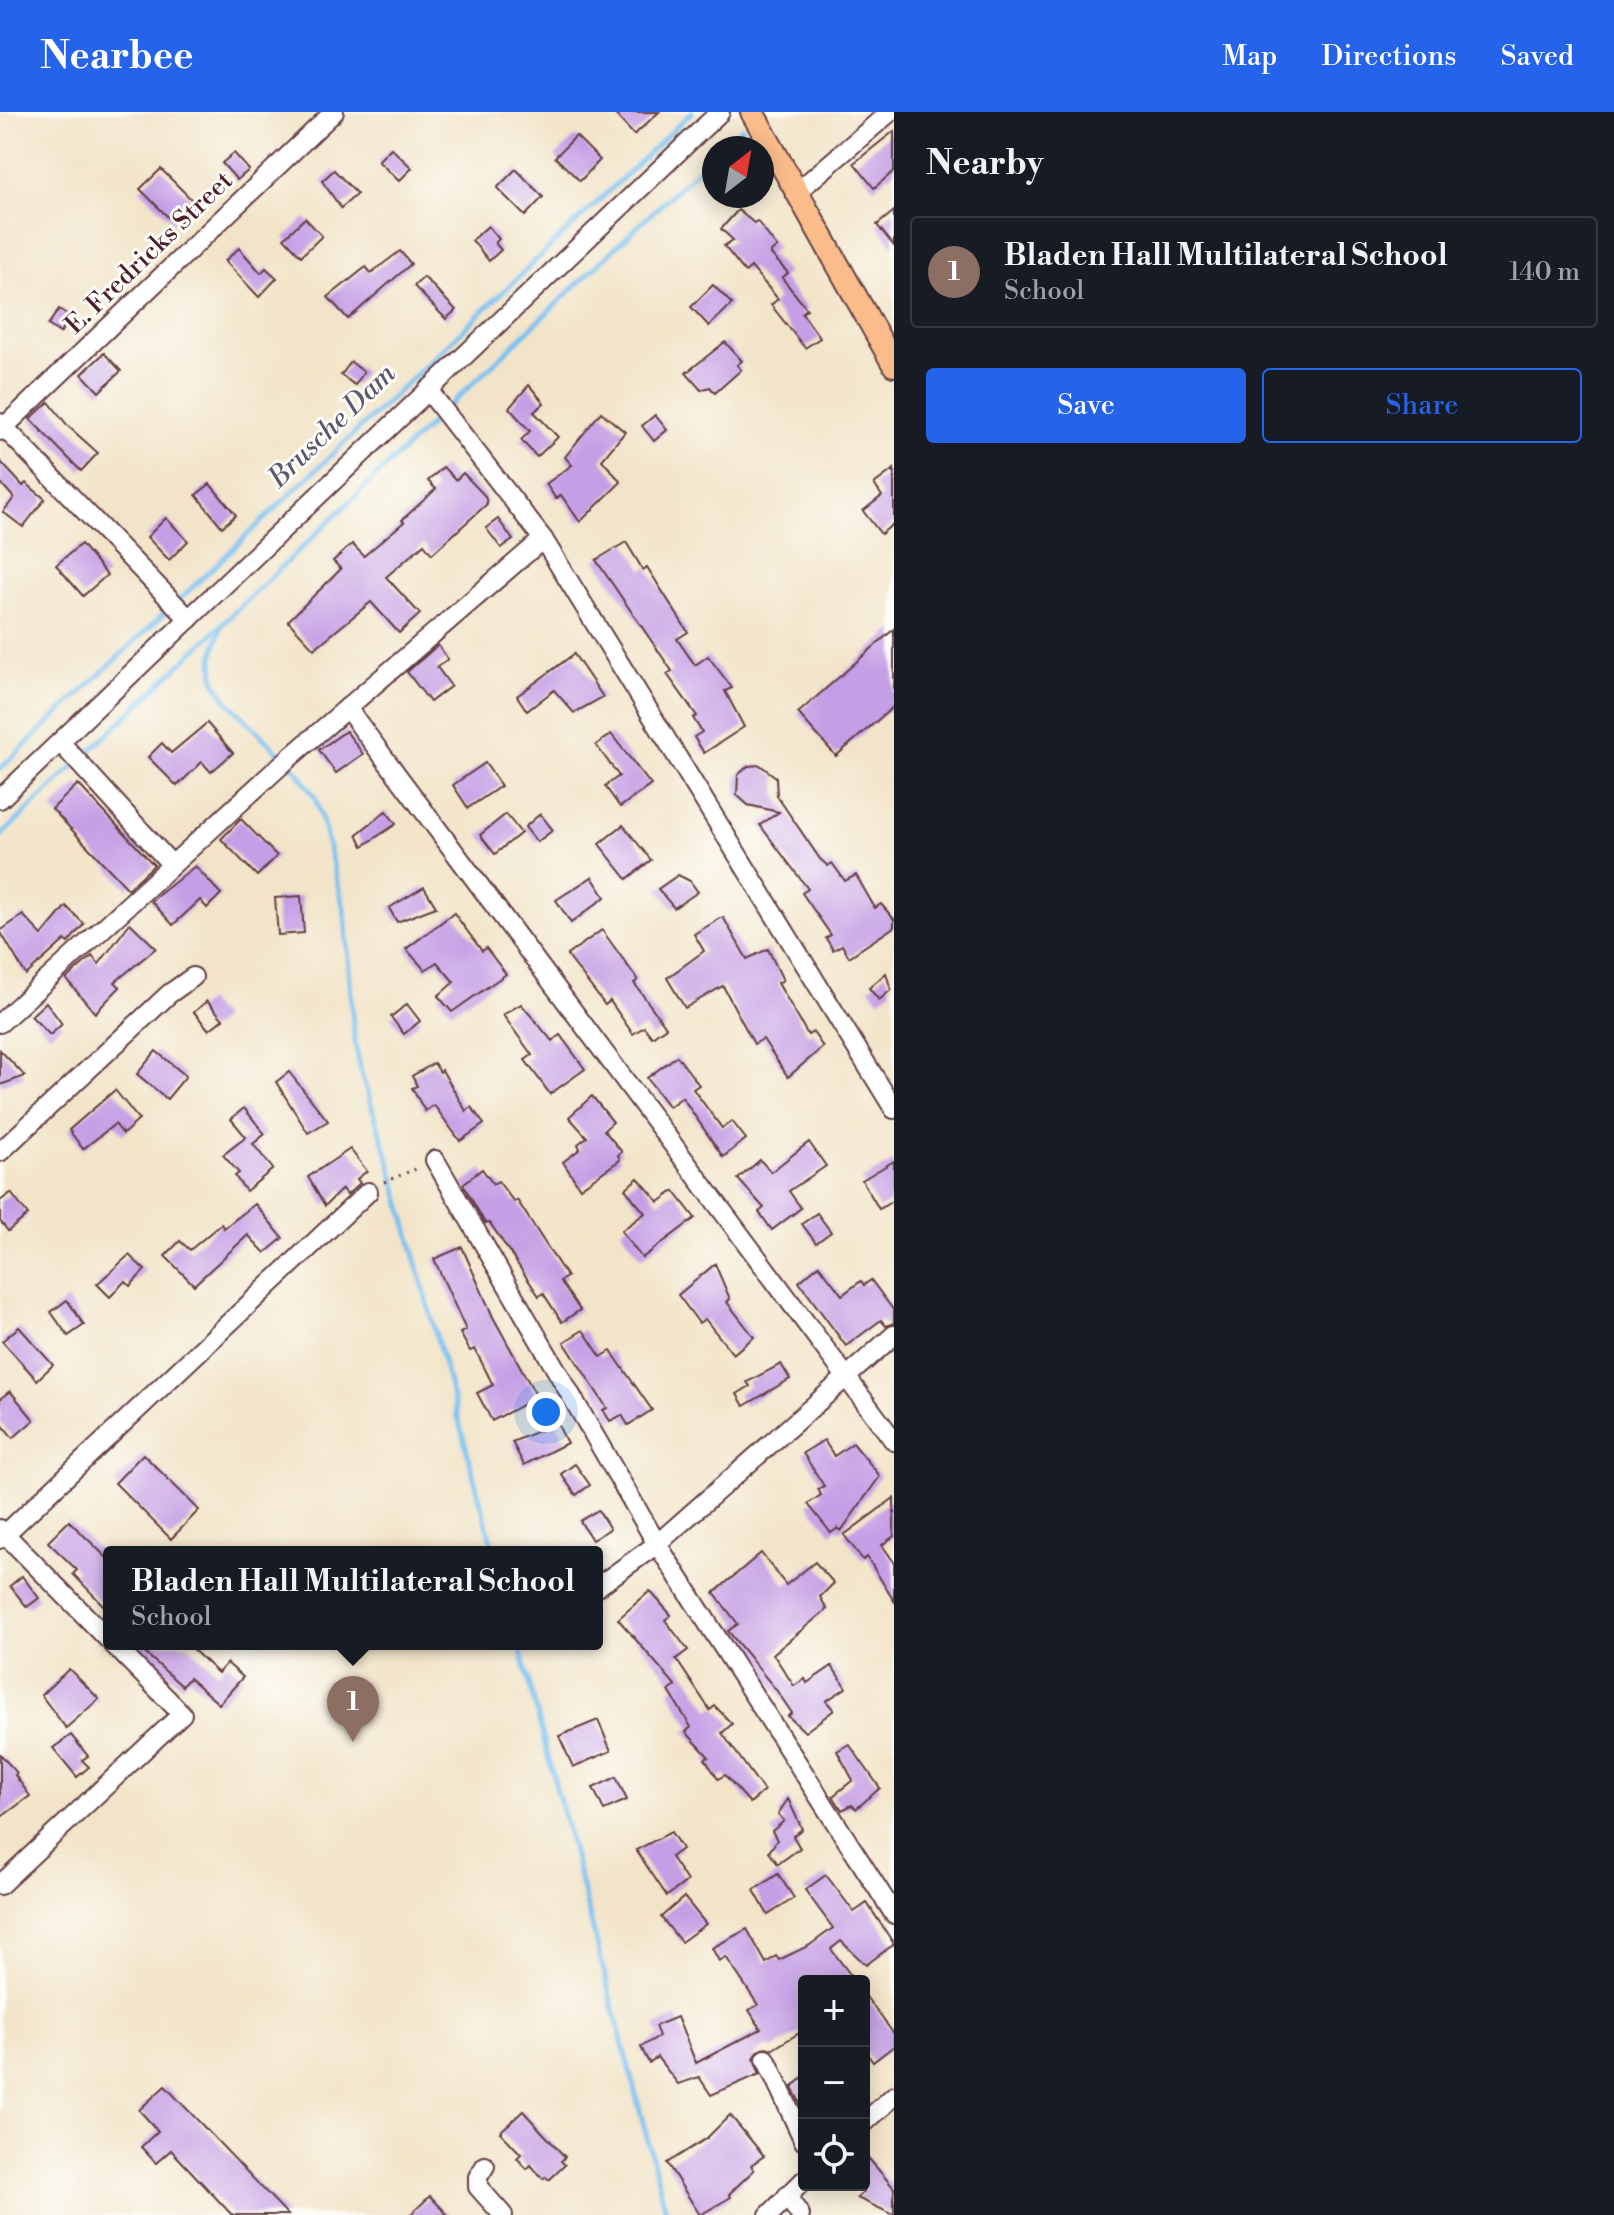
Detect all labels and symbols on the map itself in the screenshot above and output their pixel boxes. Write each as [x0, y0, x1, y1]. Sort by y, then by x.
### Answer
north arrow [702, 136, 774, 208]
street label: E. Fredricks Street [59, 165, 239, 341]
water label: Brusche Dam [260, 356, 403, 496]
your location [526, 1392, 566, 1432]
pin: 1 [327, 1676, 379, 1742]

